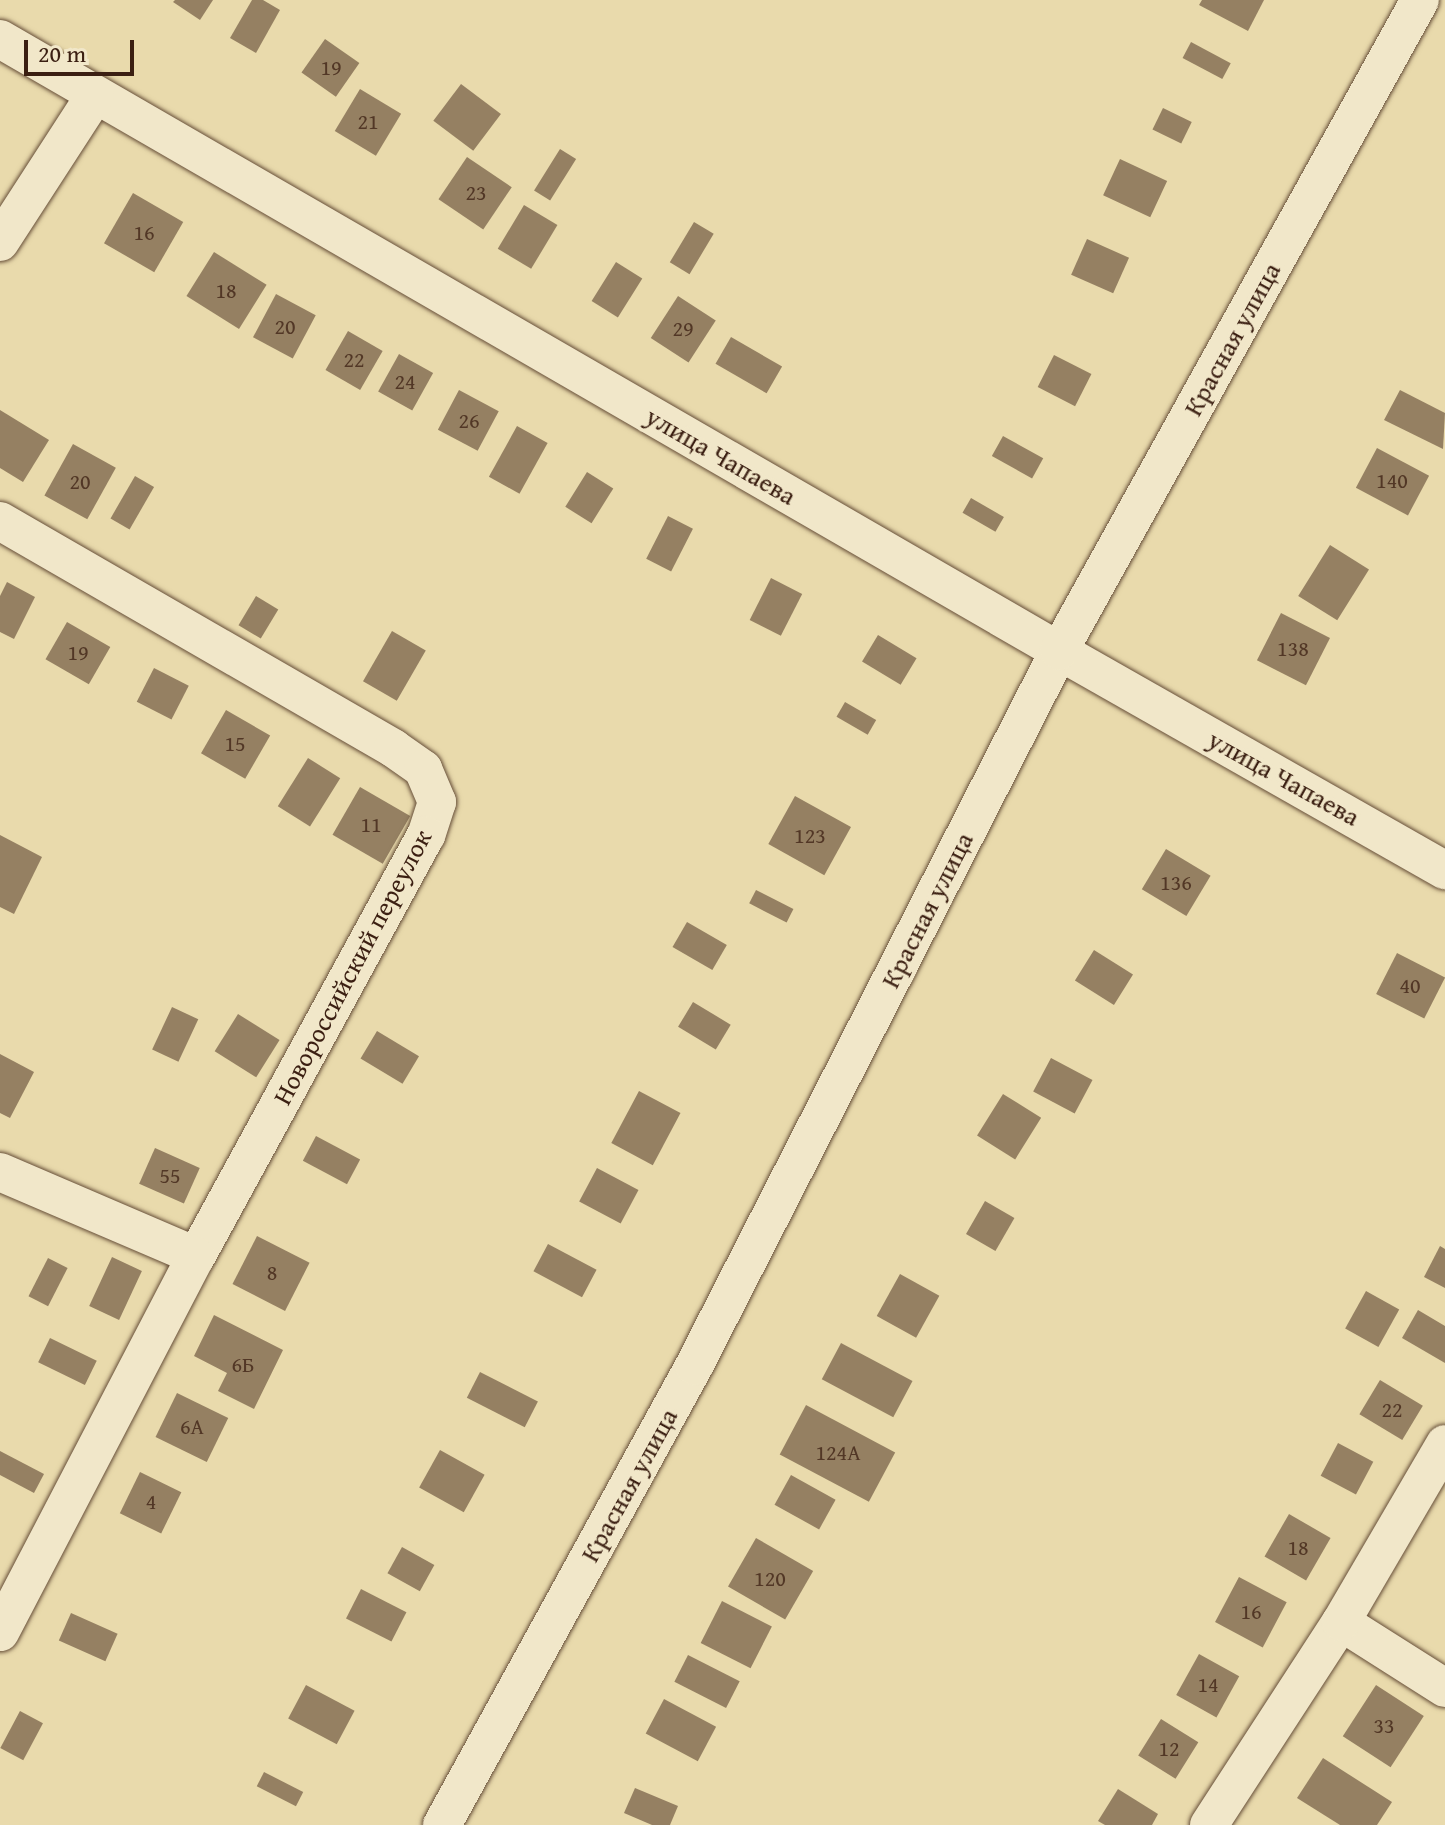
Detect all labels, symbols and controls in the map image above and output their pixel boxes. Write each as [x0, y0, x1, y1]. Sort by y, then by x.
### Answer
scale bar [28, 24, 138, 74]
text: 20 m [38, 36, 86, 71]
house number: 19 [320, 55, 342, 81]
house number: 21 [357, 109, 379, 135]
house number: 23 [465, 180, 487, 206]
house number: 16 [133, 220, 155, 246]
street label: Красная улица [1177, 257, 1287, 421]
house number: 18 [215, 278, 237, 304]
house number: 20 [274, 314, 296, 340]
house number: 29 [672, 316, 694, 342]
house number: 22 [343, 347, 365, 373]
house number: 24 [394, 369, 416, 395]
street label: улица Чапаева [640, 400, 802, 512]
house number: 26 [458, 408, 480, 434]
house number: 140 [1376, 468, 1408, 494]
house number: 20 [69, 469, 91, 495]
house number: 138 [1277, 636, 1309, 662]
house number: 19 [67, 640, 89, 666]
street label: улица Чапаева [1203, 724, 1365, 832]
house number: 15 [224, 731, 246, 757]
house number: 11 [360, 812, 382, 838]
house number: 123 [794, 823, 826, 849]
street label: Новороссийский переулок [266, 824, 438, 1110]
street label: Красная улица [874, 827, 980, 993]
house number: 136 [1160, 870, 1192, 896]
house number: 40 [1399, 973, 1421, 999]
house number: 55 [159, 1163, 181, 1189]
house number: 8 [267, 1260, 277, 1286]
house number: 6Б [231, 1352, 255, 1378]
house number: 22 [1381, 1397, 1403, 1423]
street label: Красная улица [574, 1403, 684, 1567]
house number: 6А [180, 1414, 204, 1440]
house number: 124А [815, 1440, 861, 1466]
house number: 4 [146, 1489, 156, 1515]
house number: 18 [1287, 1535, 1309, 1561]
house number: 120 [754, 1566, 786, 1592]
house number: 16 [1240, 1599, 1262, 1625]
house number: 14 [1197, 1672, 1219, 1698]
house number: 33 [1373, 1713, 1395, 1739]
house number: 12 [1158, 1736, 1180, 1762]

